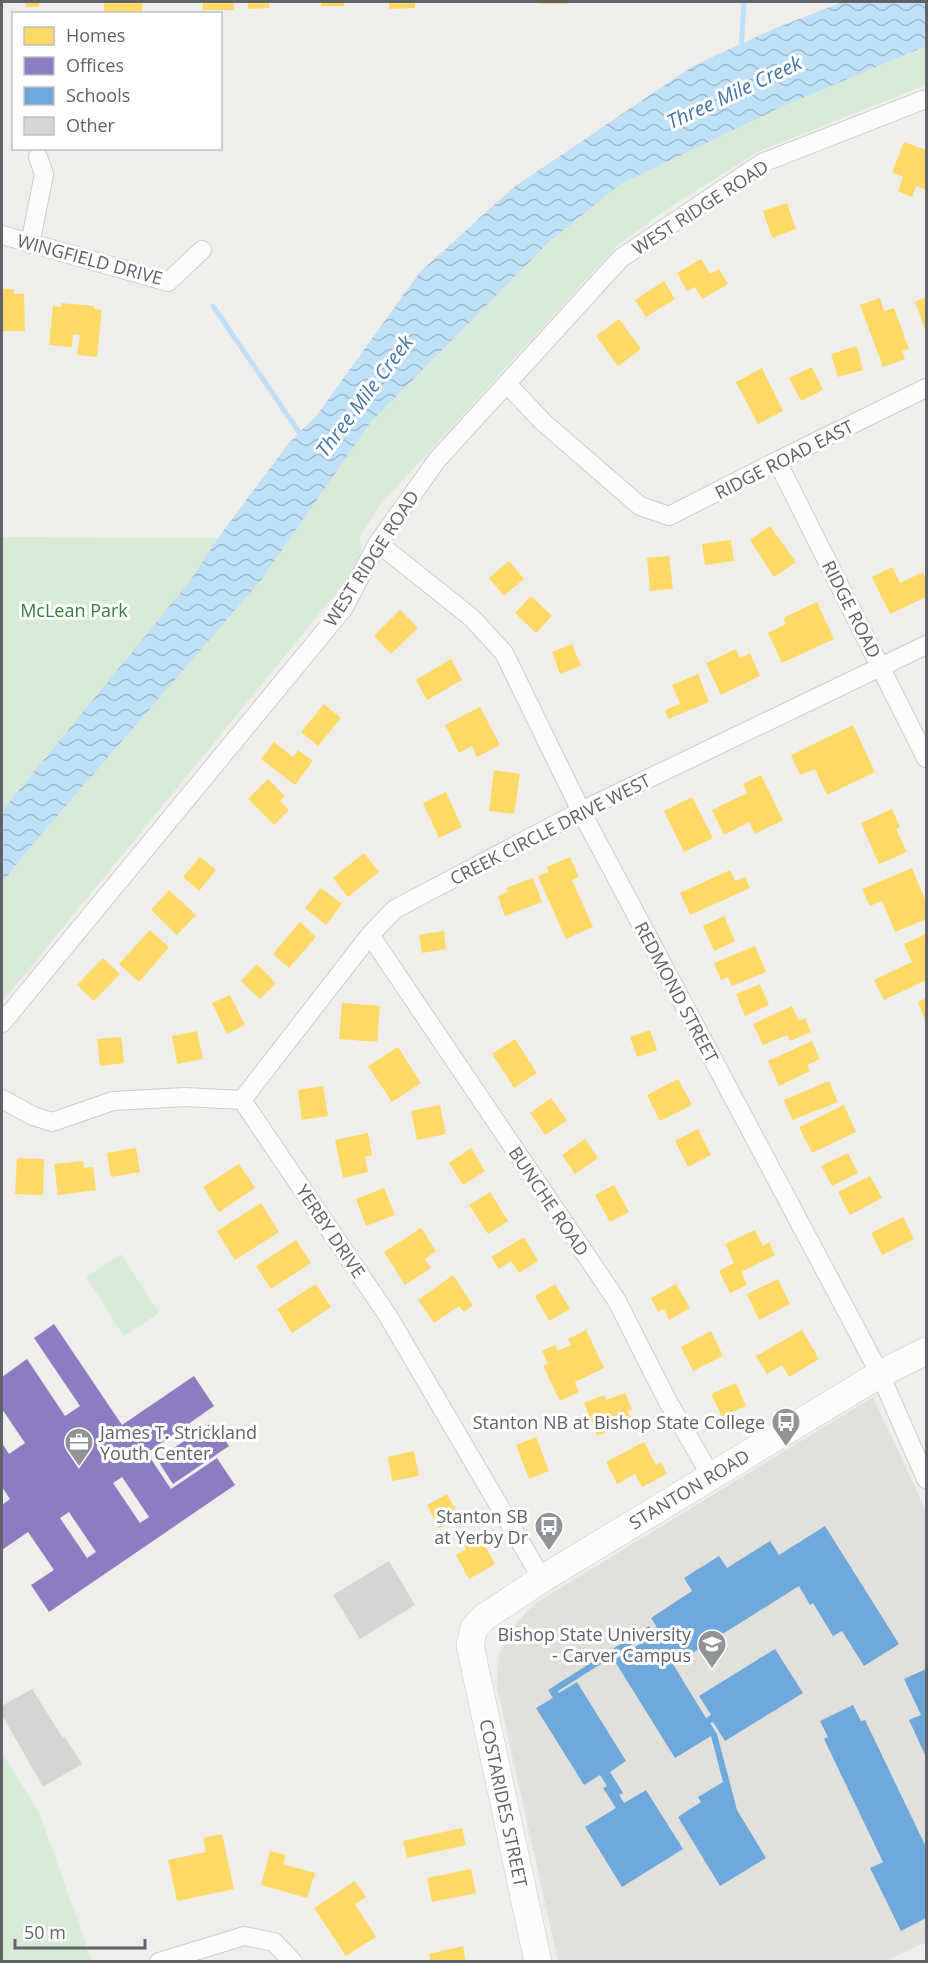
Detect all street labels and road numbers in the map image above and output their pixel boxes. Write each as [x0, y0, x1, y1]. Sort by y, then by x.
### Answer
street label: WEST RIDGE ROAD [627, 154, 773, 260]
street label: WINGFIELD DRIVE [15, 228, 165, 290]
street label: RIDGE ROAD EAST [711, 414, 857, 504]
street label: WEST RIDGE ROAD [318, 485, 424, 631]
street label: RIDGE ROAD [817, 556, 887, 662]
street label: CREEK CIRCLE DRIVE WEST [446, 768, 654, 890]
street label: REDMOND STREET [630, 917, 724, 1067]
street label: BUNCHE ROAD [503, 1142, 595, 1260]
street label: YERBY DRIVE [291, 1180, 371, 1282]
street label: STANTON ROAD [624, 1444, 754, 1534]
street label: COSTARIDES STREET [474, 1717, 534, 1889]

